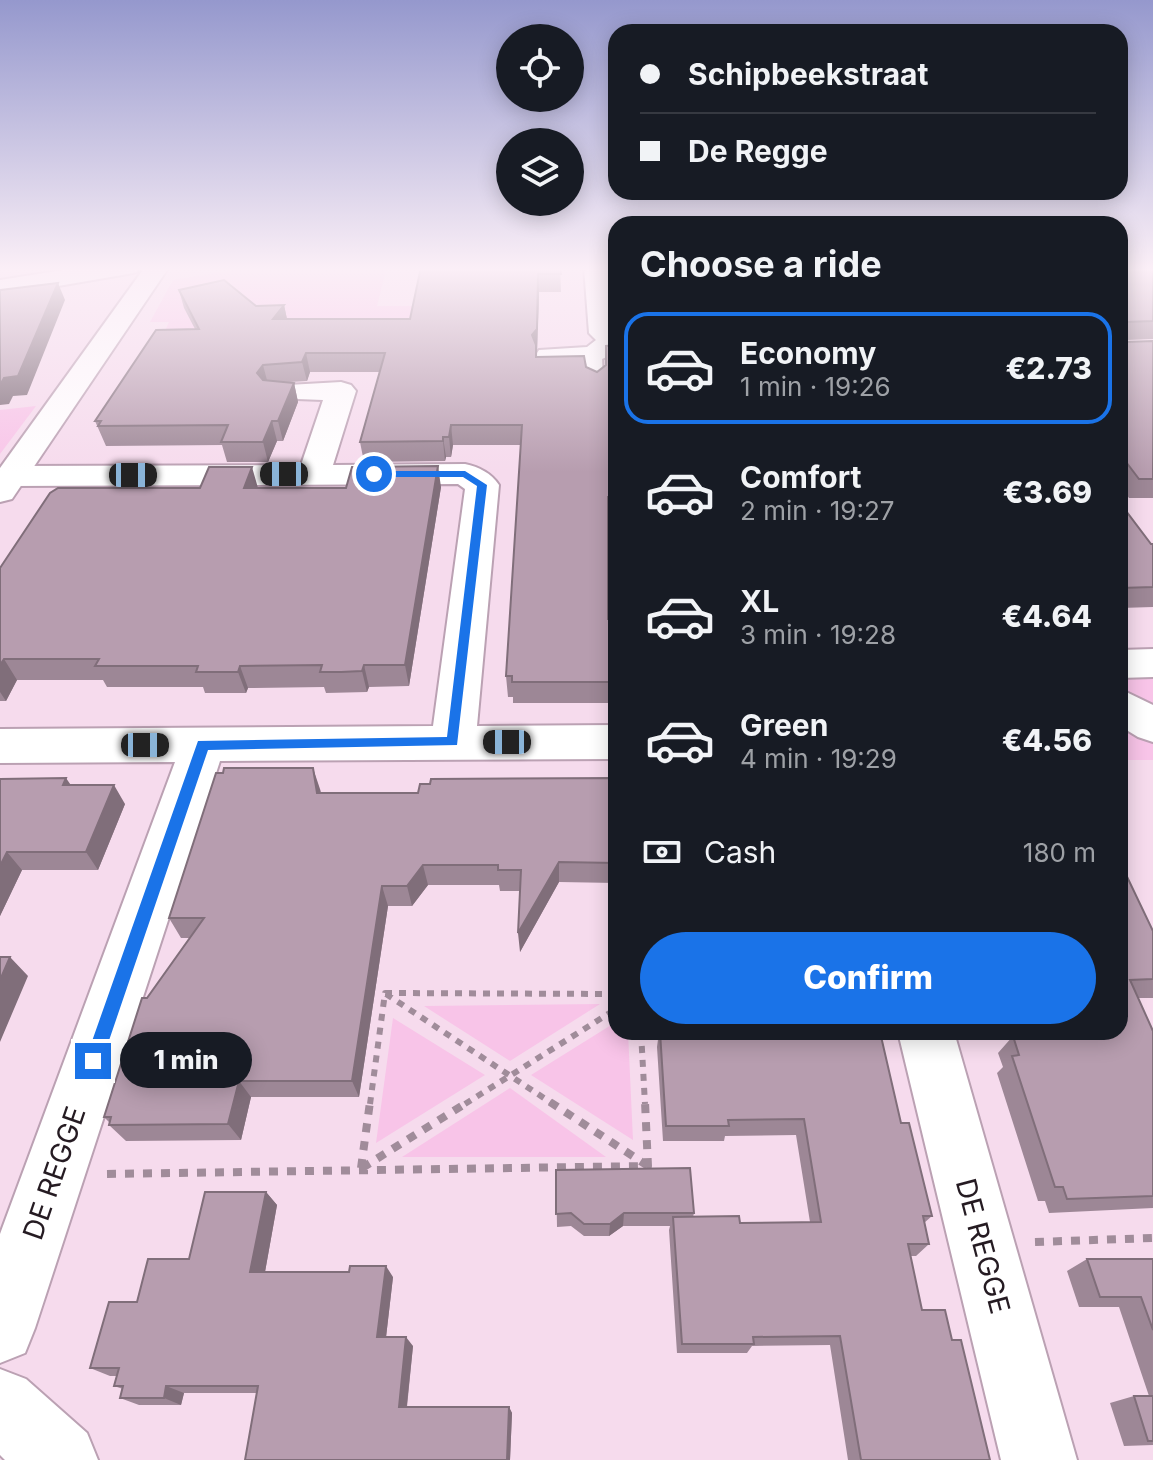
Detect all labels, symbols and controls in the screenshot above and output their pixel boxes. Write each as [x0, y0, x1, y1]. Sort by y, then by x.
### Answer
map controls [496, 24, 584, 216]
button: locate [496, 24, 584, 112]
text: Schipbeekstraat [688, 56, 928, 92]
button: layers [496, 128, 584, 216]
text: De Regge [688, 133, 828, 169]
text: Choose a ride [640, 242, 882, 286]
icon: car [644, 332, 716, 404]
text: Economy [740, 335, 876, 371]
text: €2.73 [1006, 350, 1092, 386]
text: 1 min · 19:26 [740, 371, 891, 402]
route start [356, 456, 392, 492]
icon: car [644, 456, 716, 528]
text: Comfort [740, 459, 861, 495]
car [260, 462, 308, 486]
car [109, 463, 157, 487]
text: €3.69 [1003, 474, 1092, 510]
text: 2 min · 19:27 [740, 495, 894, 526]
icon: car [644, 580, 716, 652]
text: XL [740, 583, 779, 619]
text: €4.64 [1001, 598, 1092, 634]
text: 3 min · 19:28 [740, 619, 896, 650]
icon: car [644, 704, 716, 776]
text: Green [740, 707, 828, 743]
text: €4.56 [1002, 722, 1092, 758]
car [483, 730, 531, 754]
car [121, 733, 169, 757]
text: 4 min · 19:29 [740, 743, 897, 774]
icon: cash [640, 830, 684, 874]
text: Cash [704, 834, 776, 870]
text: 180 m [1023, 837, 1096, 868]
button: Confirm [640, 932, 1096, 1024]
callout: 1 min [121, 1033, 253, 1089]
route end [75, 1043, 111, 1079]
text: 1 min [153, 1044, 219, 1075]
street label: DE REGGE [15, 1102, 93, 1244]
street label: DE REGGE [949, 1175, 1017, 1317]

